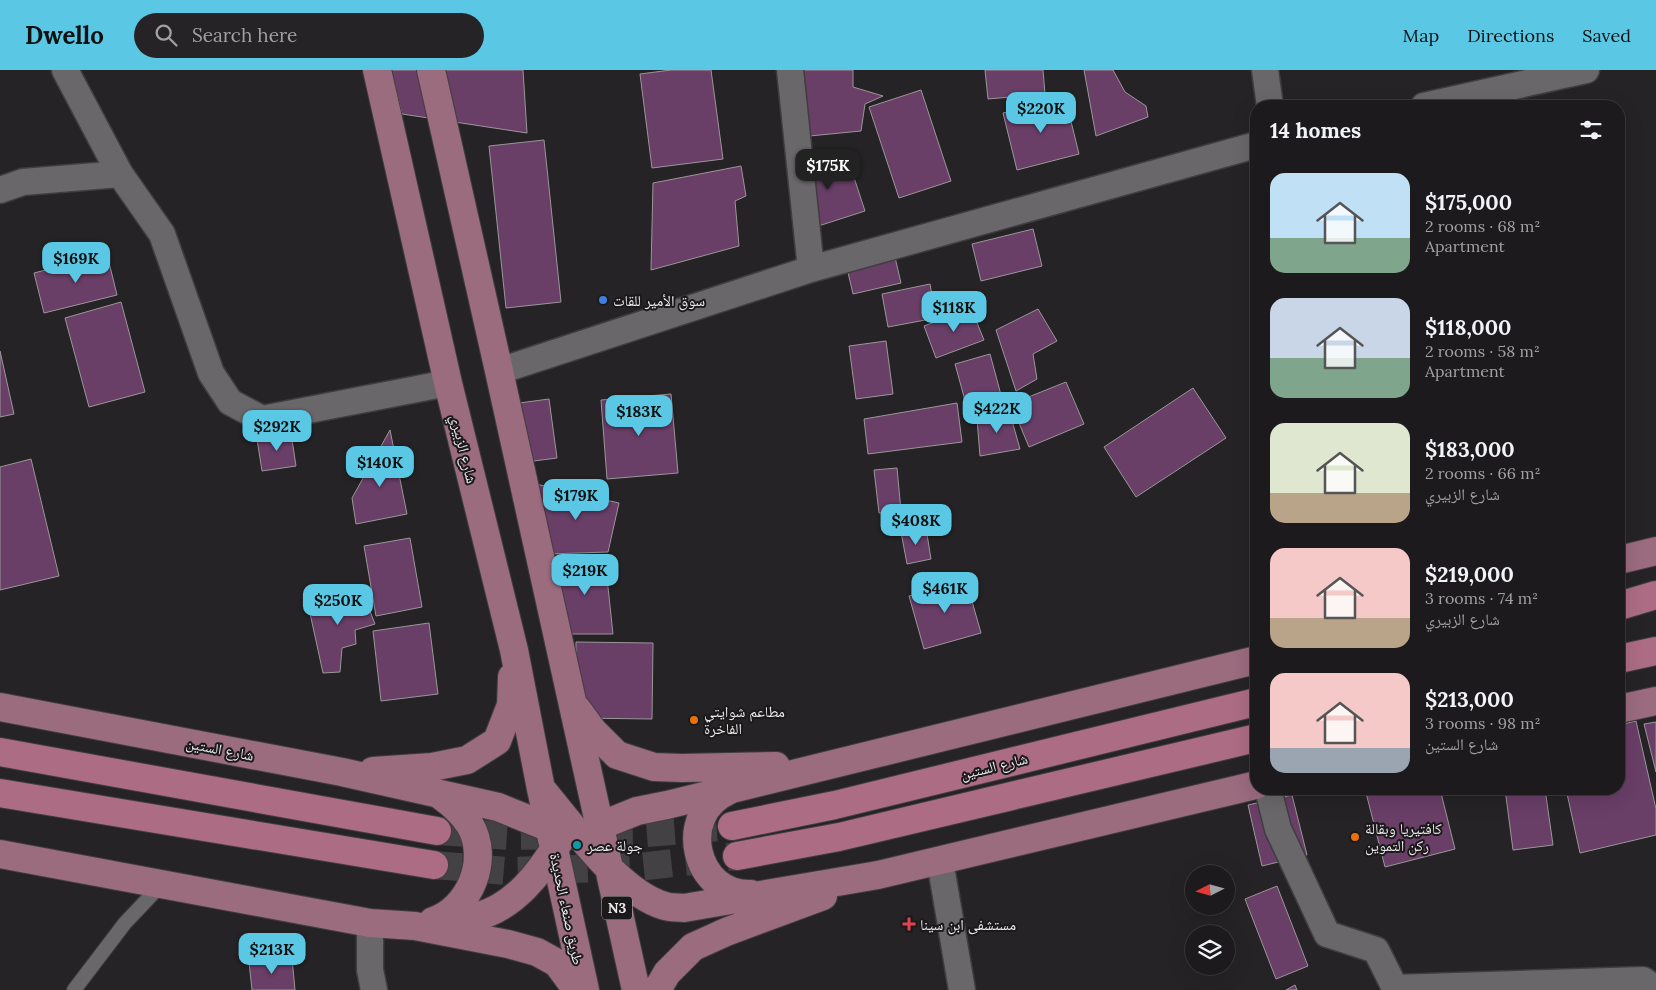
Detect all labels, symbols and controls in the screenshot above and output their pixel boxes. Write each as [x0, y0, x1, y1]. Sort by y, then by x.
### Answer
search box [134, 13, 484, 58]
text: Dwello [25, 20, 104, 51]
icon: search [152, 21, 180, 49]
text: Search here [192, 23, 297, 47]
text: Map [1403, 24, 1439, 47]
text: Directions [1467, 24, 1554, 47]
text: Saved [1582, 24, 1631, 47]
pin: $220K [1006, 92, 1076, 134]
text: $220K [1017, 98, 1065, 118]
icon: filters [1577, 116, 1605, 144]
text: 14 homes [1270, 117, 1361, 144]
pin: $175K [793, 148, 863, 191]
text: $175K [806, 155, 850, 175]
text: $175,000 [1425, 189, 1512, 216]
icon: home [1310, 193, 1370, 253]
text: 2 rooms · 68 m² [1425, 216, 1540, 236]
text: Apartment [1425, 236, 1505, 256]
pin: $169K [41, 242, 111, 284]
text: $169K [53, 248, 99, 268]
pin: $118K [919, 290, 989, 333]
place label: سوق الأمير للقات [613, 291, 705, 311]
marker: سوق الأمير للقات [597, 294, 609, 306]
text: $118K [933, 297, 975, 317]
text: $118,000 [1425, 314, 1511, 341]
icon: home [1310, 318, 1370, 378]
text: 2 rooms · 58 m² [1425, 341, 1540, 361]
text: Apartment [1425, 361, 1505, 381]
pin: $422K [962, 392, 1032, 434]
pin: $183K [604, 394, 674, 437]
text: $422K [974, 398, 1020, 418]
text: $183K [616, 401, 662, 421]
pin: $292K [242, 410, 312, 452]
street label: شارع الزبيري [444, 413, 482, 486]
text: $292K [253, 416, 301, 436]
text: $183,000 [1425, 436, 1515, 463]
icon: home [1310, 443, 1370, 503]
pin: $140K [345, 446, 415, 488]
text: $140K [357, 452, 403, 472]
text: 2 rooms · 66 m² [1425, 463, 1541, 483]
pin: $179K [541, 478, 611, 521]
text: شارع الزبيري [1425, 484, 1500, 504]
text: $179K [554, 485, 598, 505]
pin: $408K [881, 504, 951, 546]
text: $408K [892, 510, 940, 530]
pin: $219K [550, 554, 620, 596]
text: $219K [562, 560, 608, 580]
text: $219,000 [1425, 561, 1514, 588]
icon: home [1310, 568, 1370, 628]
pin: $461K [910, 572, 980, 614]
text: $461K [922, 578, 968, 598]
pin: $250K [303, 584, 373, 626]
text: 3 rooms · 74 m² [1425, 588, 1538, 608]
text: $250K [314, 590, 362, 610]
text: شارع الزبيري [1425, 609, 1500, 629]
text: $213,000 [1425, 686, 1514, 713]
icon: home [1310, 693, 1370, 753]
place label: مطاعم شوايتي الفاخرة [704, 702, 785, 738]
text: 3 rooms · 98 m² [1425, 713, 1541, 733]
marker: مطاعم شوايتي الفاخرة [688, 714, 700, 726]
street label: شارع الستين [184, 733, 256, 766]
text: شارع الستين [1425, 734, 1498, 754]
street label: شارع الستين [958, 748, 1030, 785]
place label: كافتيريا وبقالة ركن التموين [1365, 819, 1442, 856]
marker: كافتيريا وبقالة ركن التموين [1349, 831, 1361, 843]
place label: جولة عصر [586, 836, 643, 855]
marker: جولة عصر [571, 839, 583, 851]
street label: طريق صنعاء الحديدة [545, 851, 588, 967]
north arrow [1185, 865, 1235, 915]
map controls [1185, 865, 1235, 975]
road number: N3 [602, 896, 632, 920]
place label: مستشفى ابن سينا [920, 915, 1016, 935]
marker: مستشفى ابن سينا [902, 917, 916, 931]
button: layers [1185, 925, 1235, 975]
pin: $213K [237, 932, 307, 975]
text: $213K [250, 939, 294, 959]

